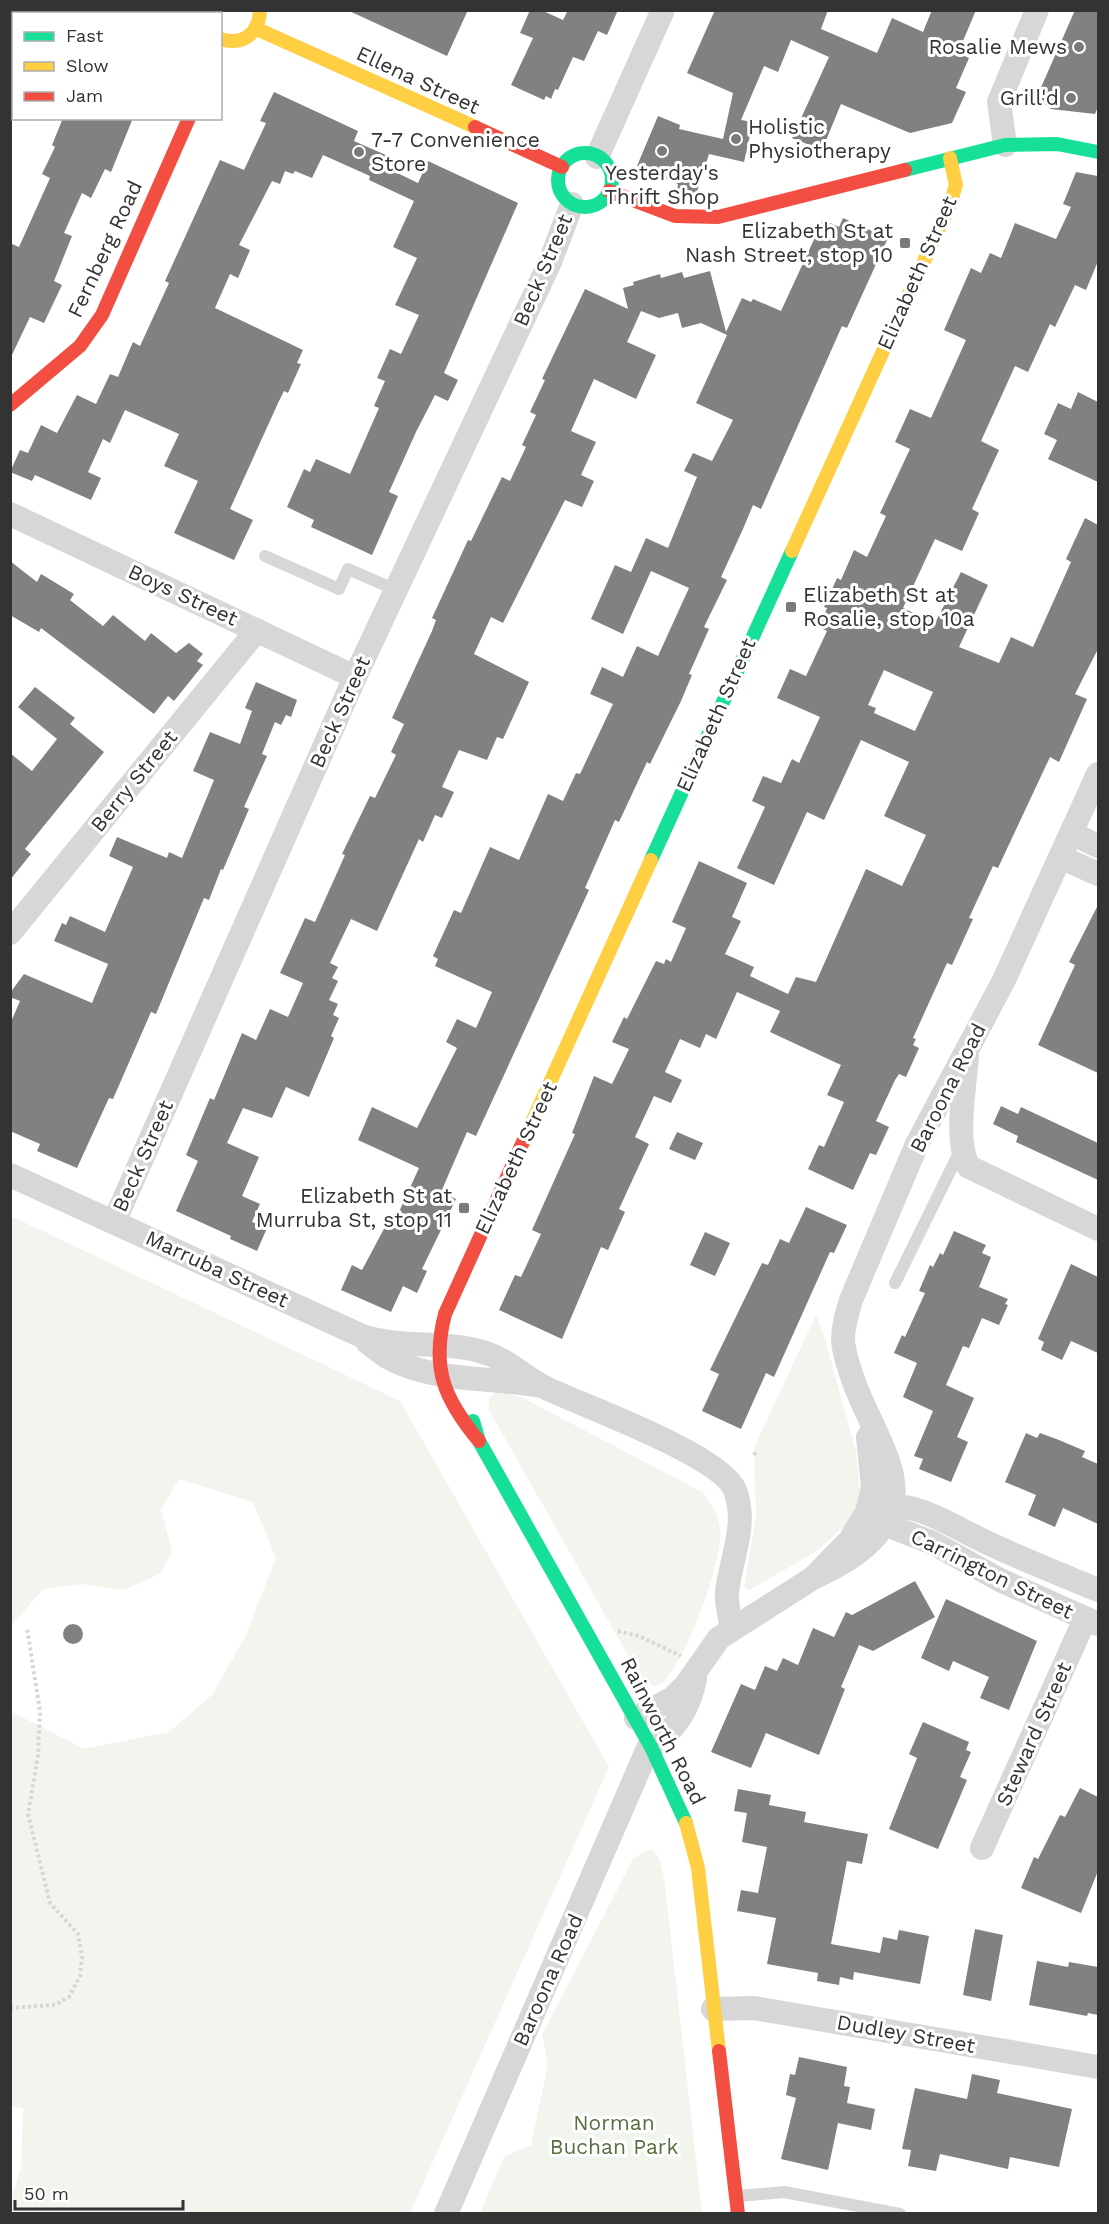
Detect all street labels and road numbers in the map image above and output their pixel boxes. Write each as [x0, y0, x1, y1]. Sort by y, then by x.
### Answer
street label: Ellena Street [353, 40, 484, 119]
street label: Fernberg Road [62, 176, 147, 321]
street label: Elizabeth Street [871, 192, 962, 354]
street label: Beck Street [508, 210, 577, 330]
street label: Boys Street [124, 558, 242, 631]
street label: Elizabeth Street [670, 634, 761, 796]
street label: Beck Street [304, 652, 375, 771]
street label: Berry Street [85, 725, 182, 837]
street label: Baroona Road [904, 1019, 991, 1157]
street label: Elizabeth Street [469, 1077, 562, 1238]
street label: Beck Street [107, 1096, 178, 1215]
street label: Marruba Street [142, 1225, 293, 1313]
street label: Carrington Street [907, 1523, 1078, 1624]
street label: Rainworth Road [615, 1653, 711, 1809]
street label: Steward Street [991, 1658, 1077, 1810]
street label: Baroona Road [507, 1910, 588, 2050]
street label: Dudley Street [835, 2009, 977, 2058]

